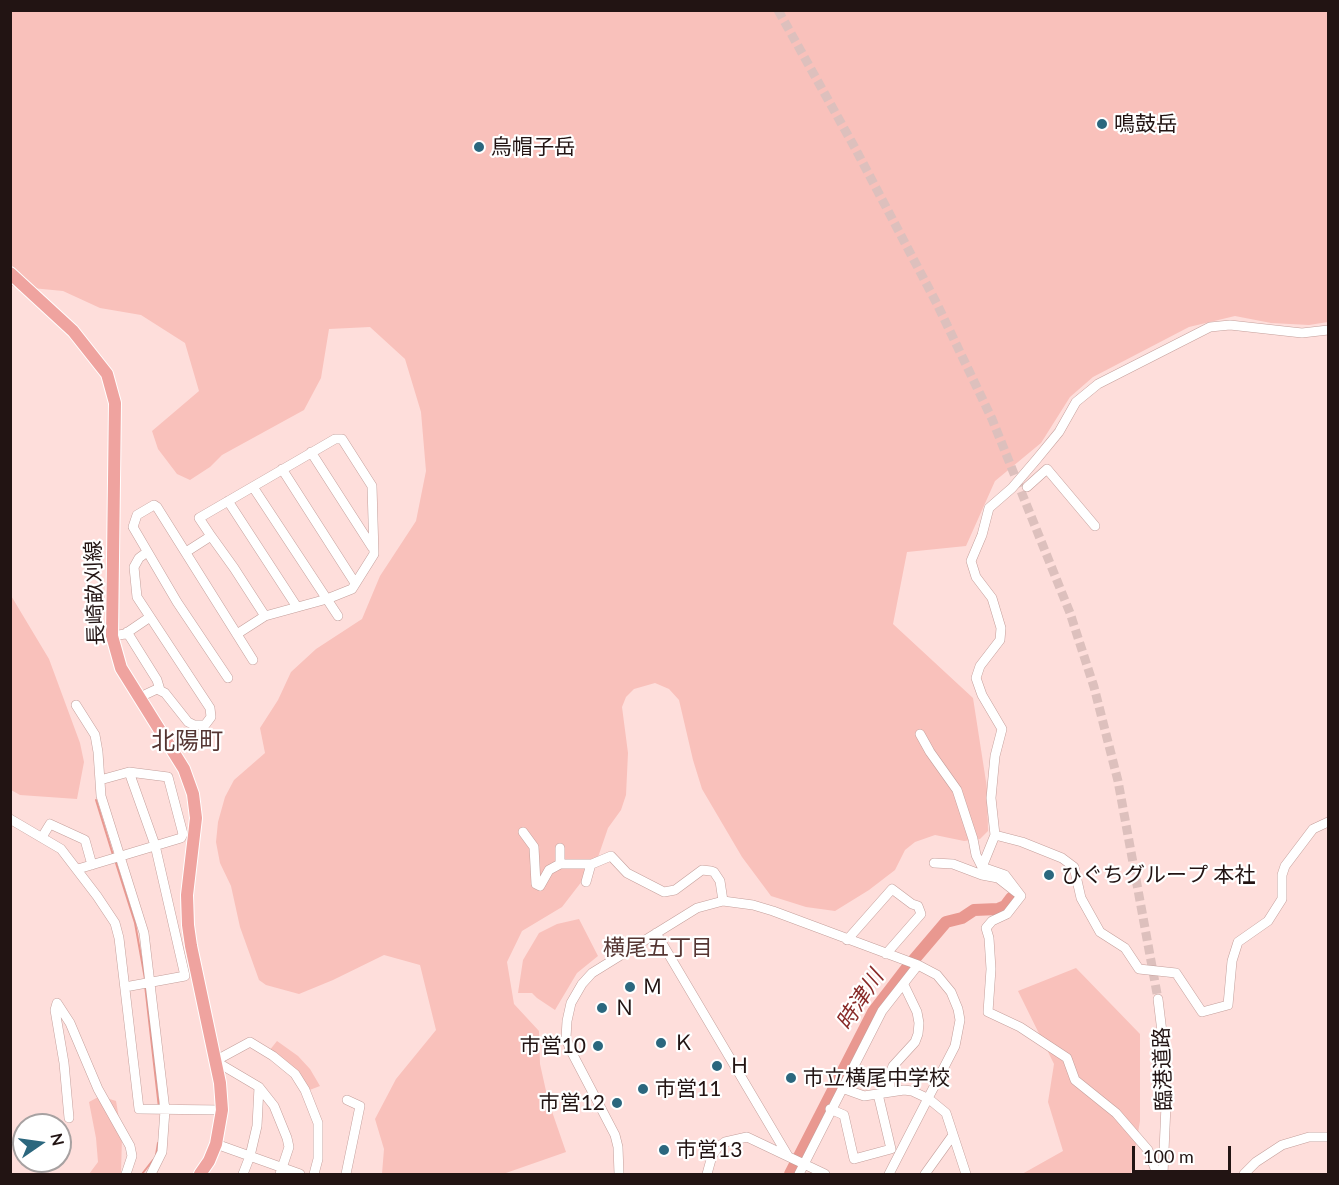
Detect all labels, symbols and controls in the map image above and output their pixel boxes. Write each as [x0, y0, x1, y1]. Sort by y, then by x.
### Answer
place label: 鳴鼓岳 [1114, 111, 1177, 137]
marker: 鳴鼓岳 [1095, 117, 1109, 131]
place label: 烏帽子岳 [491, 134, 575, 160]
marker: 烏帽子岳 [472, 140, 486, 154]
street label: 長崎畝刈線 [81, 540, 109, 646]
district label: 北陽町 [151, 727, 223, 755]
place label: ひぐちグループ 本社 [1061, 862, 1255, 888]
marker: ひぐちグループ 本社 [1042, 868, 1056, 882]
district label: 横尾五丁目 [603, 935, 713, 961]
water label: 時津川 [831, 965, 889, 1035]
place label: Ｍ [642, 974, 663, 1000]
marker: Ｍ [623, 980, 637, 994]
place label: Ｎ [614, 995, 635, 1021]
marker: Ｎ [595, 1001, 609, 1015]
street label: 臨港道路 [1149, 1027, 1177, 1111]
place label: Ｋ [673, 1030, 694, 1056]
place label: 市営10 [520, 1033, 586, 1059]
marker: Ｋ [654, 1036, 668, 1050]
marker: 市営10 [591, 1039, 605, 1053]
place label: Ｈ [729, 1053, 750, 1079]
marker: Ｈ [710, 1059, 724, 1073]
place label: 市立横尾中学校 [803, 1065, 950, 1091]
marker: 市立横尾中学校 [784, 1071, 798, 1085]
place label: 市営11 [655, 1076, 721, 1102]
marker: 市営11 [636, 1082, 650, 1096]
place label: 市営12 [539, 1090, 605, 1116]
marker: 市営12 [610, 1096, 624, 1110]
north arrow [12, 1113, 72, 1173]
text: N [47, 1131, 69, 1147]
scale bar [1135, 1134, 1234, 1172]
place label: 市営13 [676, 1137, 742, 1163]
marker: 市営13 [657, 1143, 671, 1157]
text: 100 m [1143, 1145, 1194, 1167]

